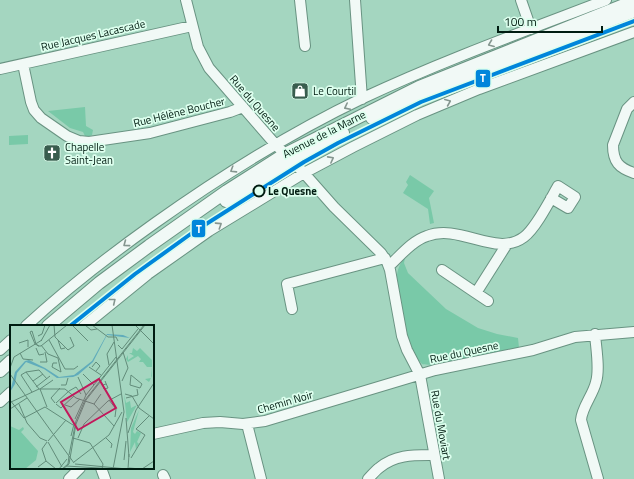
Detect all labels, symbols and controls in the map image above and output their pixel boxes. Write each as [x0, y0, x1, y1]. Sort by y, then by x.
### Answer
scale bar [498, 8, 602, 34]
text: 100 m [504, 12, 537, 31]
street label: Rue Jacques Lacascade [39, 15, 147, 55]
one-way arrow [488, 39, 495, 47]
line badge: T [475, 69, 491, 88]
text: T [480, 70, 486, 86]
street label: Rue du Quesne [226, 71, 284, 135]
shop icon: Le Courtil [290, 81, 310, 101]
place label: Le Courtil [313, 83, 356, 99]
street label: Rue Hélène Boucher [131, 93, 227, 131]
one-way arrow [443, 99, 451, 107]
one-way arrow [343, 102, 351, 109]
street label: Avenue de la Marne [280, 106, 369, 162]
place label: Chapelle Saint-Jean [65, 139, 113, 168]
church icon: Chapelle Saint-Jean [42, 143, 62, 163]
one-way arrow [326, 156, 334, 163]
one-way arrow [230, 166, 237, 173]
place label: Le Quesne [268, 183, 317, 199]
marker: Le Quesne [252, 184, 266, 198]
line badge: T [191, 219, 206, 238]
text: T [196, 221, 202, 237]
one-way arrow [215, 222, 222, 229]
one-way arrow [124, 239, 131, 246]
one-way arrow [109, 299, 116, 306]
inset map [10, 325, 154, 469]
street label: Rue du Quesne [428, 337, 500, 367]
street label: Chemin Noir [255, 386, 315, 418]
street label: Rue du Moviart [427, 389, 455, 461]

